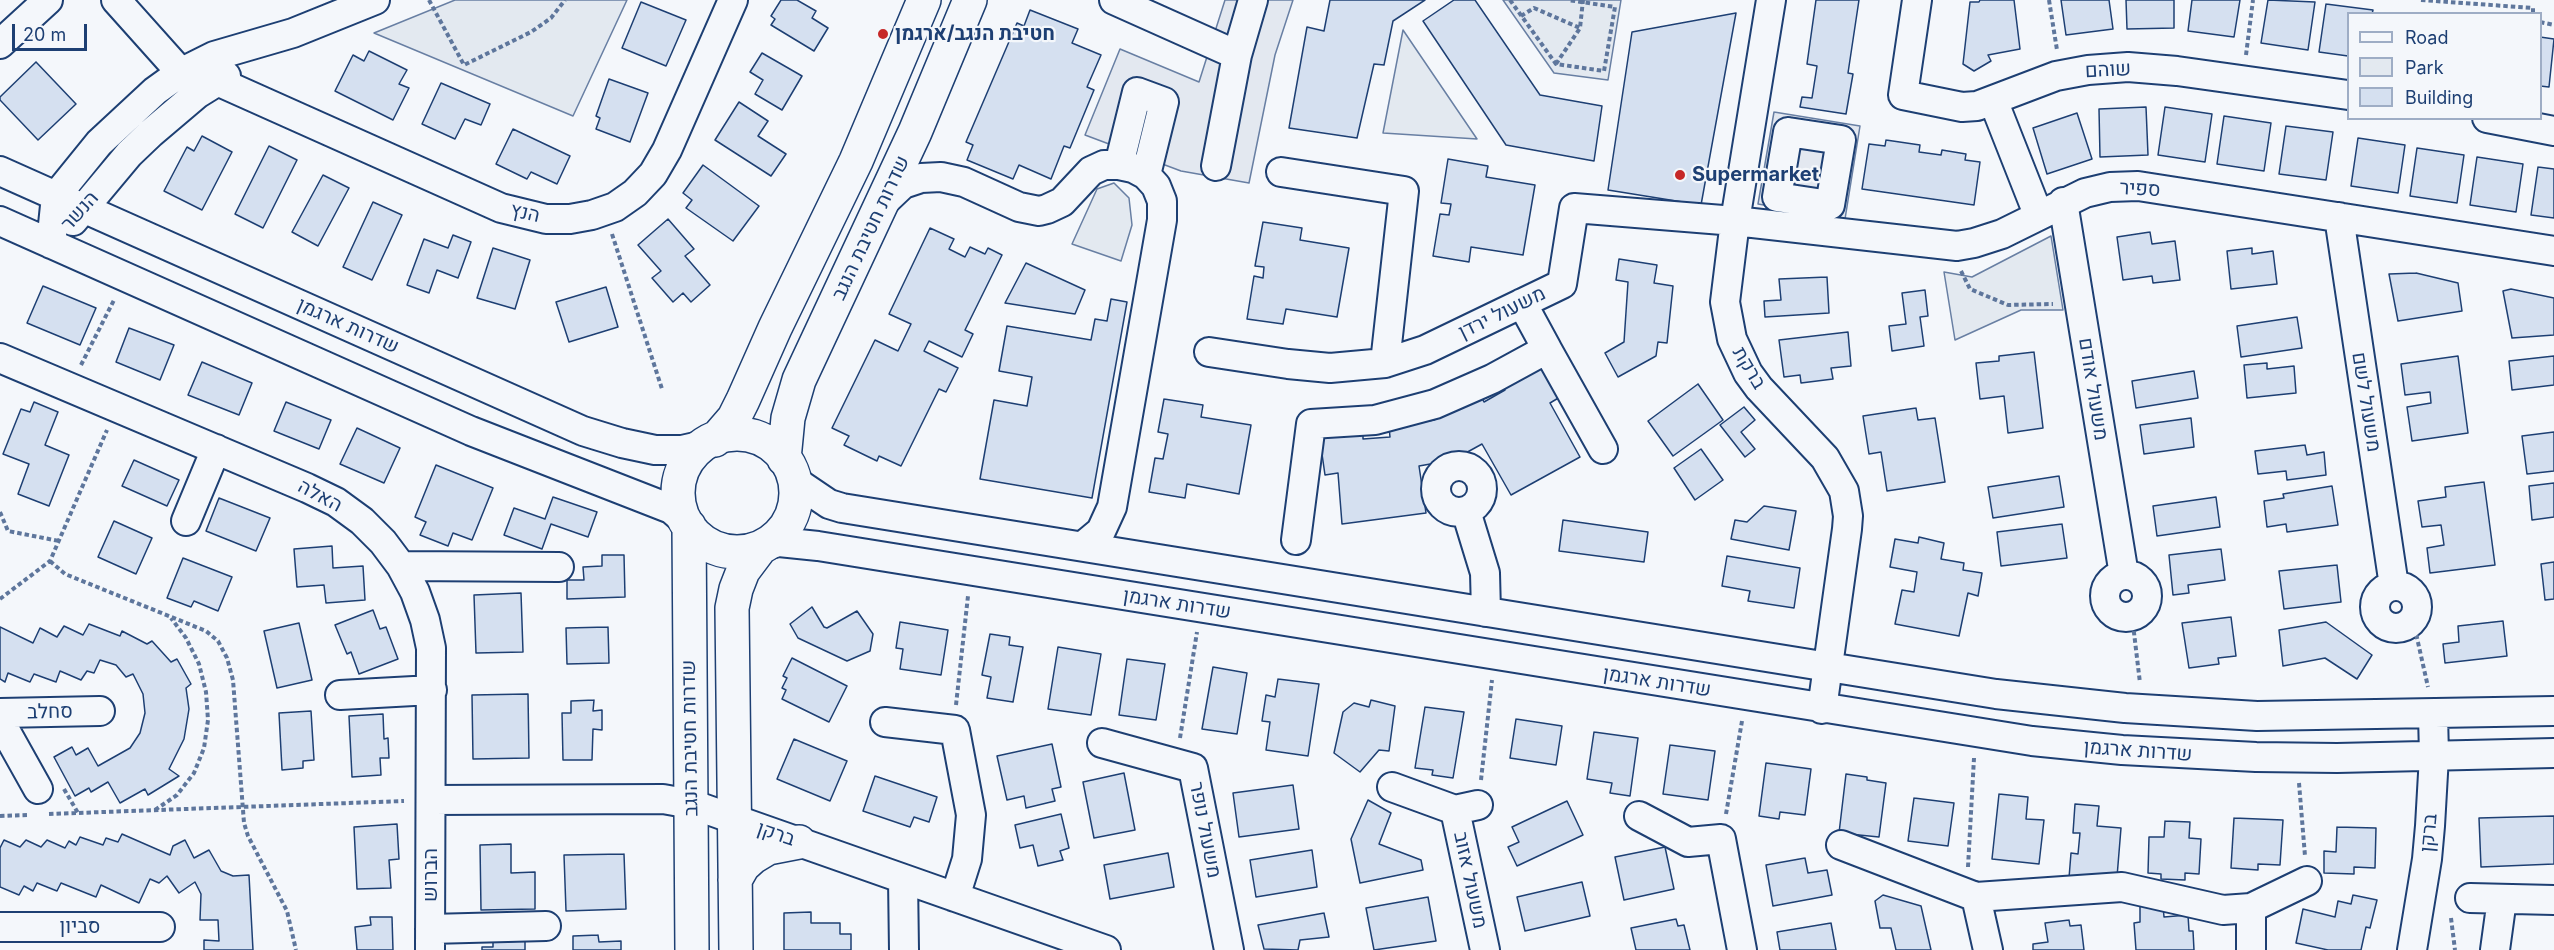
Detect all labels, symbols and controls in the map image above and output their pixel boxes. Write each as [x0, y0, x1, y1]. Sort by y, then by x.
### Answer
scale bar [15, 12, 90, 50]
legend [2347, 12, 2542, 120]
place label: חטיבת הנגב/ארגמן [895, 22, 1055, 46]
text: 20 m [23, 24, 66, 45]
marker: חטיבת הנגב/ארגמן [876, 27, 890, 41]
text: Road [2405, 27, 2448, 48]
street label: שוהם [2084, 57, 2132, 83]
text: Park [2405, 57, 2444, 78]
text: Building [2405, 87, 2473, 108]
street label: שדרות חטיבת הנגב [827, 152, 915, 304]
place label: Supermarket [1692, 163, 1819, 187]
marker: Supermarket [1673, 168, 1687, 182]
street label: ספיר [2119, 176, 2161, 202]
street label: הנשר [56, 186, 104, 236]
street label: הנץ [508, 198, 542, 228]
street label: משעול ירדן [1455, 282, 1549, 344]
street label: שדרות ארגמן [293, 293, 403, 359]
street label: משעול אודם [2073, 336, 2113, 442]
street label: ברקת [1727, 342, 1771, 394]
street label: משעול לשם [2346, 350, 2386, 454]
street label: האלה [294, 474, 346, 518]
street label: שדרות ארגמן [1121, 584, 1233, 624]
street label: שדרות חטיבת הנגב [677, 660, 703, 816]
street label: שדרות ארגמן [1601, 662, 1713, 702]
street label: סחלב [27, 700, 73, 724]
street label: שדרות ארגמן [2083, 735, 2193, 767]
street label: משעול נופר [1184, 780, 1226, 880]
street label: ברקן [2415, 813, 2443, 853]
street label: ברקן [754, 816, 798, 852]
street label: משעול אזוב [1448, 829, 1492, 931]
street label: הברוש [419, 848, 443, 902]
street label: סביון [60, 915, 100, 939]

